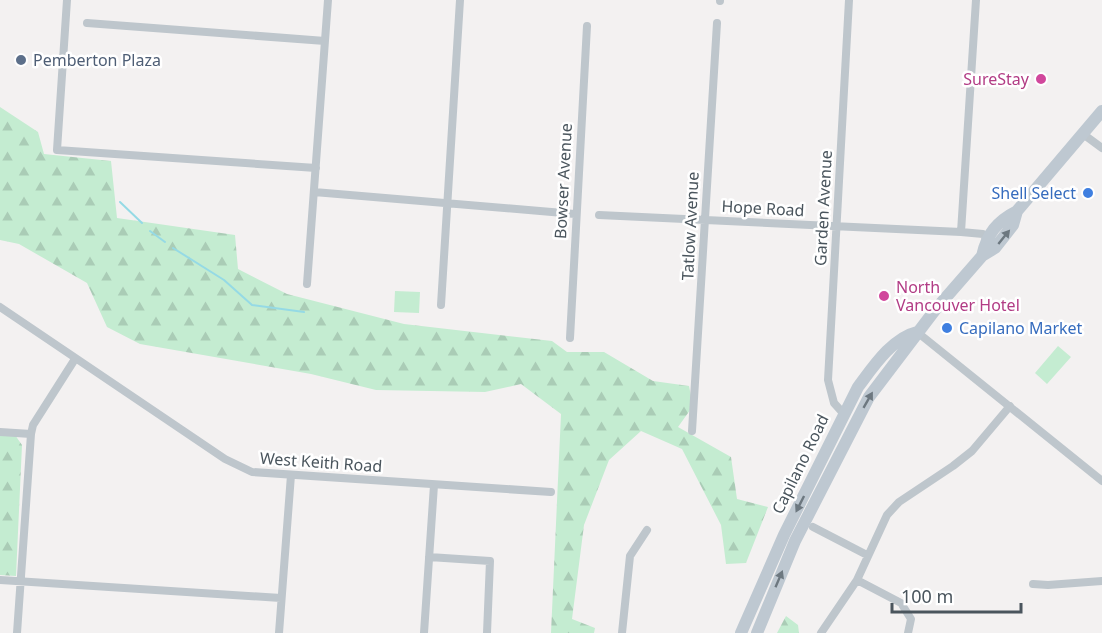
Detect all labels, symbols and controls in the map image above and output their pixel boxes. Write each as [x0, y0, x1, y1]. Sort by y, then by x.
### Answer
place label: Pemberton Plaza [33, 49, 161, 71]
marker: Pemberton Plaza [14, 53, 28, 67]
place label: SureStay [963, 68, 1030, 90]
marker: SureStay [1034, 72, 1048, 86]
street label: Bowser Avenue [549, 123, 577, 239]
street label: Garden Avenue [809, 149, 837, 267]
street label: Tatlow Avenue [676, 171, 704, 281]
place label: Shell Select [991, 182, 1076, 204]
marker: Shell Select [1081, 186, 1095, 200]
street label: Hope Road [721, 195, 805, 221]
one-way arrow [997, 229, 1010, 244]
place label: North Vancouver Hotel [896, 276, 1020, 316]
marker: North Vancouver Hotel [877, 289, 891, 303]
place label: Capilano Market [959, 317, 1083, 339]
marker: Capilano Market [940, 321, 954, 335]
one-way arrow [863, 392, 874, 408]
street label: Capilano Road [766, 410, 834, 518]
street label: West Keith Road [259, 447, 383, 477]
one-way arrow [795, 495, 805, 513]
one-way arrow [775, 570, 784, 588]
scale bar [892, 576, 1021, 614]
text: 100 m [901, 584, 953, 608]

